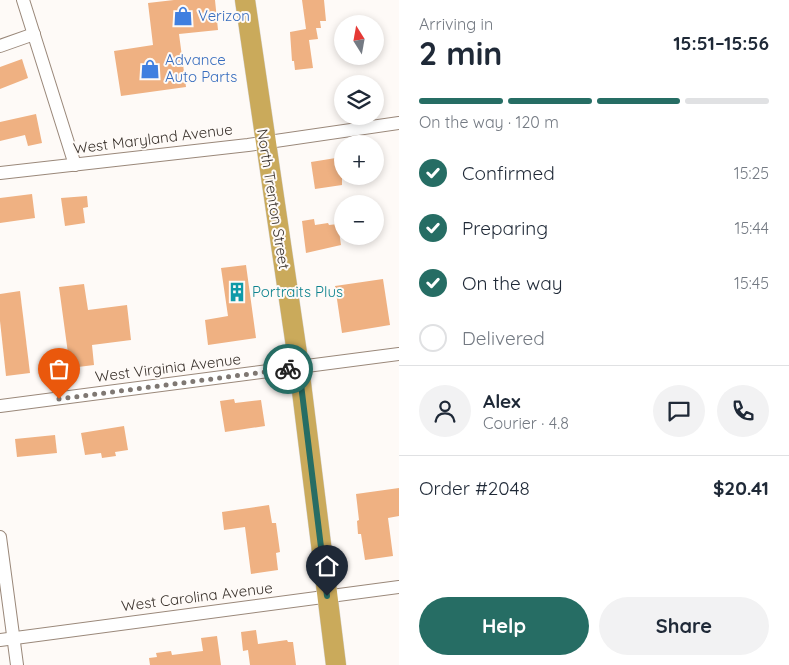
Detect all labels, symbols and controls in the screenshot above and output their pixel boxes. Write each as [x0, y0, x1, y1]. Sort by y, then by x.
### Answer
shop icon: Verizon [172, 5, 194, 27]
place label: Verizon [198, 6, 250, 25]
text: Arriving in [419, 14, 493, 34]
north arrow [334, 15, 384, 65]
map controls [334, 15, 384, 245]
text: 15:51–15:56 [673, 31, 769, 55]
text: 2 min [419, 33, 502, 73]
place label: Advance Auto Parts [165, 50, 237, 86]
shop icon: Advance Auto Parts [139, 58, 161, 80]
button: layers [334, 75, 384, 125]
text: On the way · 120 m [419, 112, 559, 132]
street label: West Maryland Avenue [72, 119, 234, 158]
street label: North Trenton Street [253, 127, 294, 271]
button: + [334, 135, 384, 185]
icon: check [419, 159, 447, 187]
text: Confirmed [462, 161, 555, 185]
text: 15:25 [734, 163, 769, 183]
button: − [334, 195, 384, 245]
icon: check [419, 214, 447, 242]
text: Preparing [462, 216, 548, 240]
text: 15:44 [735, 218, 769, 238]
icon: check [419, 269, 447, 297]
text: On the way [462, 271, 563, 295]
text: 15:45 [734, 273, 769, 293]
building icon: Portraits Plus [226, 281, 248, 303]
place label: Portraits Plus [252, 282, 343, 301]
text: Delivered [462, 326, 545, 350]
courier [263, 344, 313, 394]
pin [38, 348, 80, 399]
street label: West Virginia Avenue [94, 349, 242, 386]
icon: bag [45, 355, 73, 383]
icon: bike [274, 355, 302, 383]
button: person [419, 385, 471, 437]
button: chat [653, 385, 705, 437]
button: phone [717, 385, 769, 437]
text: Alex [483, 389, 521, 413]
text: Courier · 4.8 [483, 413, 569, 433]
text: Order #2048 [419, 476, 530, 500]
text: $20.41 [713, 476, 769, 500]
pin [306, 545, 348, 596]
icon: home [313, 552, 341, 580]
street label: West Carolina Avenue [120, 578, 274, 615]
button: Help [419, 597, 589, 655]
button: Share [599, 597, 769, 655]

